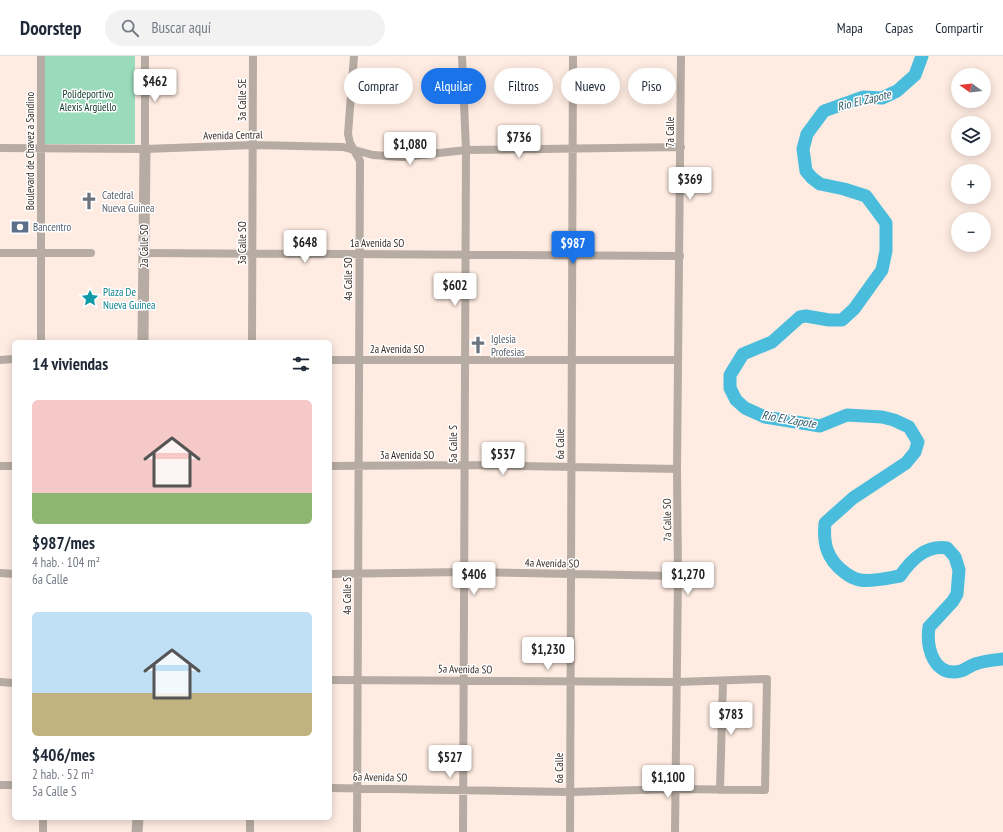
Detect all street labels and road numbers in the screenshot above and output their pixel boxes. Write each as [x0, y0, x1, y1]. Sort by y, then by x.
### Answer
street label: 3a Calle SE [235, 79, 249, 121]
street label: Boulevard de Chavez a Sandino [23, 92, 37, 210]
street label: 7a Calle [663, 116, 677, 147]
street label: Avenida Central [203, 127, 263, 143]
street label: 3a Calle SO [235, 221, 249, 265]
street label: 2a Calle SO [137, 224, 151, 268]
street label: 1a Avenida SO [350, 236, 404, 250]
street label: 4a Calle SO [341, 257, 355, 301]
street label: 2a Avenida SO [370, 342, 424, 356]
street label: 5a Calle S [446, 425, 460, 463]
street label: 6a Calle [553, 428, 567, 459]
street label: 3a Avenida SO [380, 448, 434, 462]
street label: 7a Calle SO [660, 498, 674, 542]
street label: 4a Avenida SO [525, 556, 579, 570]
street label: 4a Calle S [340, 577, 354, 615]
street label: 5a Avenida SO [438, 662, 492, 676]
street label: 6a Calle [552, 752, 566, 783]
street label: 6a Avenida SO [353, 770, 407, 784]

